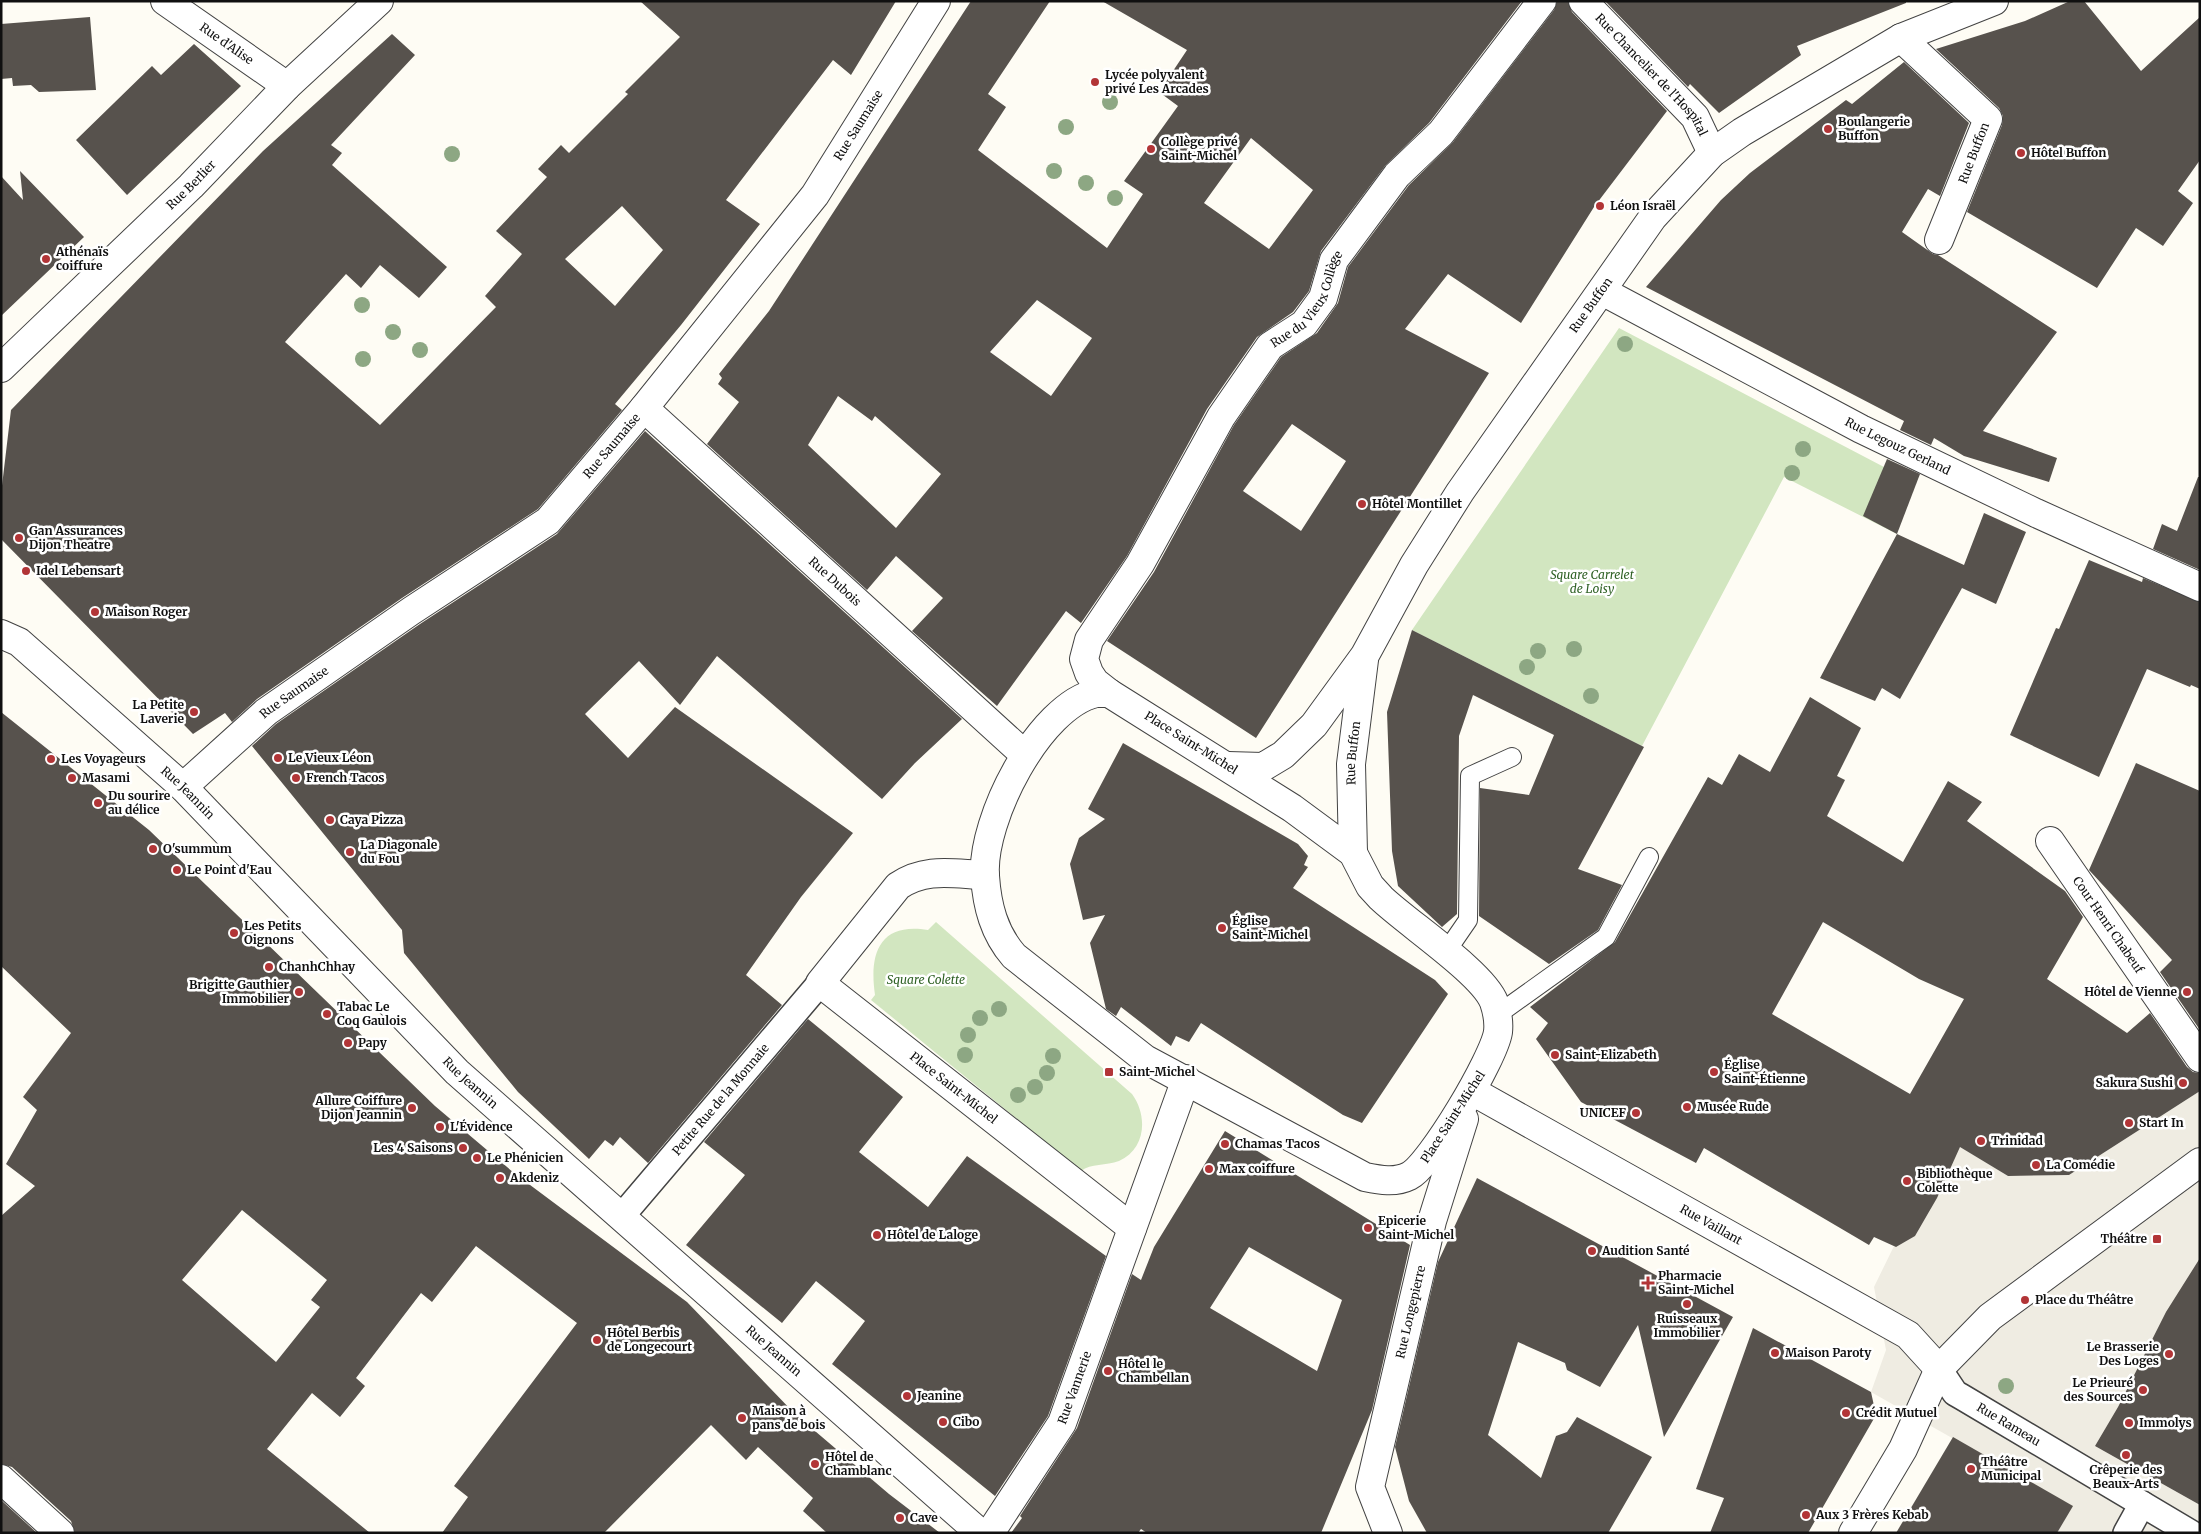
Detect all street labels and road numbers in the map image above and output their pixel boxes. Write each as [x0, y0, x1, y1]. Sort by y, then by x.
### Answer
street label: Rue Chancelier de l'Hospital [1592, 10, 1711, 138]
street label: Rue d'Alise [197, 20, 257, 67]
street label: Rue Saumaise [830, 87, 886, 163]
street label: Rue Buffon [1955, 120, 1992, 185]
street label: Rue Berlier [163, 156, 219, 213]
street label: Rue du Vieux Collège [1268, 247, 1346, 351]
street label: Rue Buffon [1566, 274, 1615, 336]
street label: Rue Saumaise [580, 410, 643, 481]
street label: Rue Legouz Gerland [1843, 414, 1953, 478]
street label: Rue Dubois [806, 554, 864, 609]
street label: Rue Saumaise [256, 663, 331, 721]
street label: Place Saint-Michel [1142, 708, 1241, 777]
street label: Rue Buffon [1343, 720, 1363, 785]
street label: Rue Jeannin [158, 763, 218, 822]
street label: Cour Henri Chabeuf [2070, 873, 2147, 976]
street label: Petite Rue de la Monnaie [669, 1041, 772, 1158]
street label: Place Saint-Michel [907, 1049, 1001, 1127]
street label: Rue Jeannin [440, 1054, 501, 1111]
street label: Place Saint-Michel [1417, 1068, 1488, 1166]
street label: Rue Vaillant [1678, 1201, 1745, 1248]
street label: Rue Longepierre [1392, 1264, 1428, 1360]
street label: Rue Jeannin [743, 1322, 805, 1379]
street label: Rue Vannerie [1054, 1349, 1094, 1426]
street label: Rue Rameau [1974, 1399, 2044, 1449]

